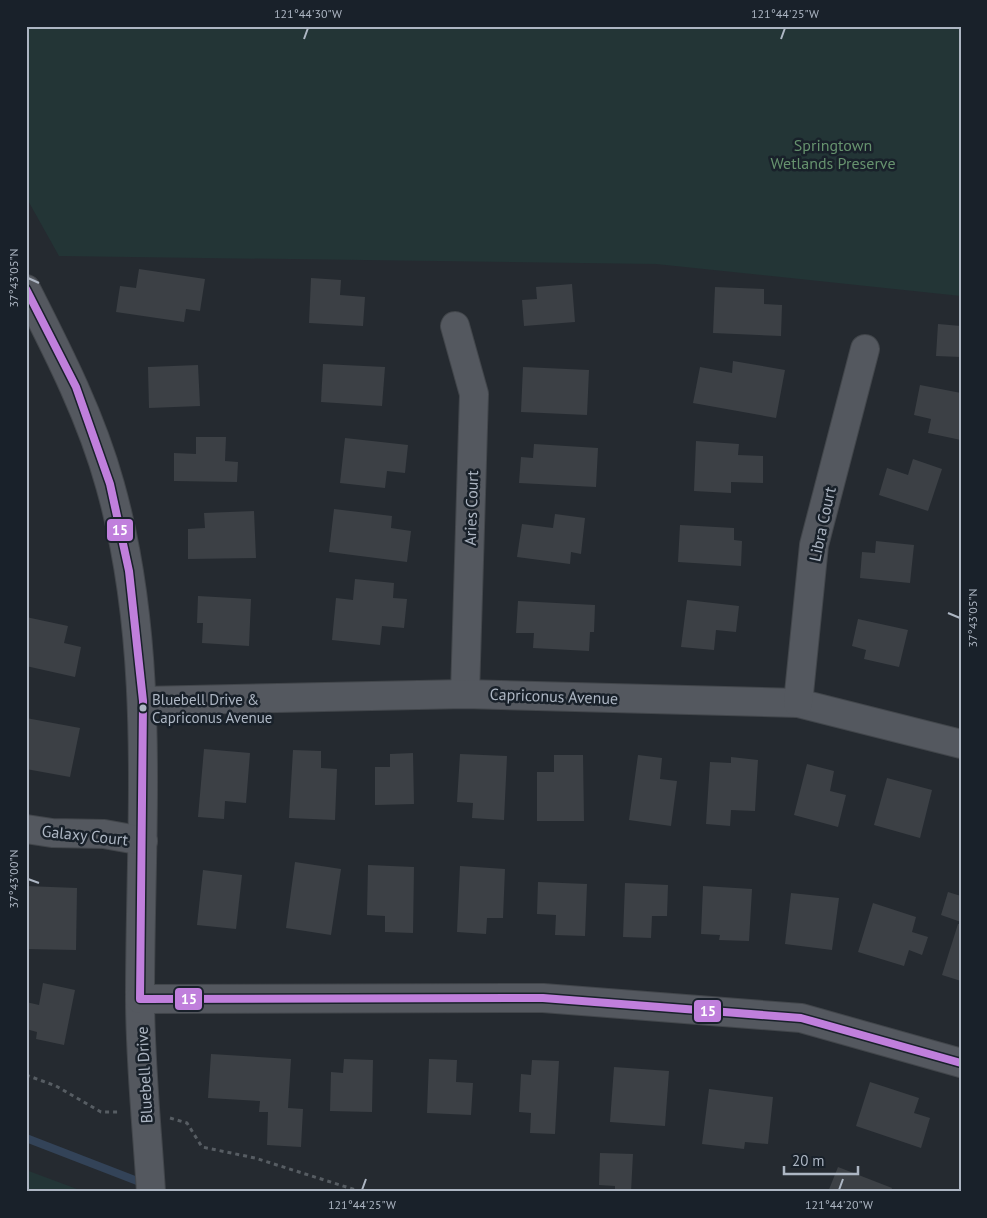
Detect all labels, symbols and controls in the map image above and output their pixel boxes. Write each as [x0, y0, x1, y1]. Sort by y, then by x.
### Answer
text: 121°44'30"W [274, 6, 342, 21]
text: 121°44'25"W [751, 6, 819, 21]
park label: Springtown Wetlands Preserve [770, 135, 896, 173]
text: 37°43'05"N [6, 248, 21, 308]
street label: Aries Court [460, 469, 482, 546]
street label: Libra Court [804, 484, 840, 563]
line badge: 15 [106, 518, 134, 542]
text: 15 [112, 521, 128, 539]
text: 37°43'05"N [965, 588, 980, 648]
street label: Capriconus Avenue [489, 684, 619, 708]
place label: Bluebell Drive & Capriconus Avenue [152, 690, 272, 727]
marker: Bluebell Drive & Capriconus Avenue [138, 703, 148, 713]
street label: Galaxy Court [41, 821, 130, 850]
text: 37°43'00"N [6, 849, 21, 909]
line badge: 15 [174, 987, 203, 1011]
text: 15 [181, 990, 197, 1008]
line badge: 15 [693, 999, 722, 1023]
text: 15 [700, 1002, 716, 1020]
street label: Bluebell Drive [131, 1026, 157, 1124]
scale bar [784, 1143, 858, 1175]
text: 20 m [792, 1151, 825, 1170]
text: 121°44'25"W [328, 1197, 396, 1212]
text: 121°44'20"W [805, 1197, 873, 1212]

